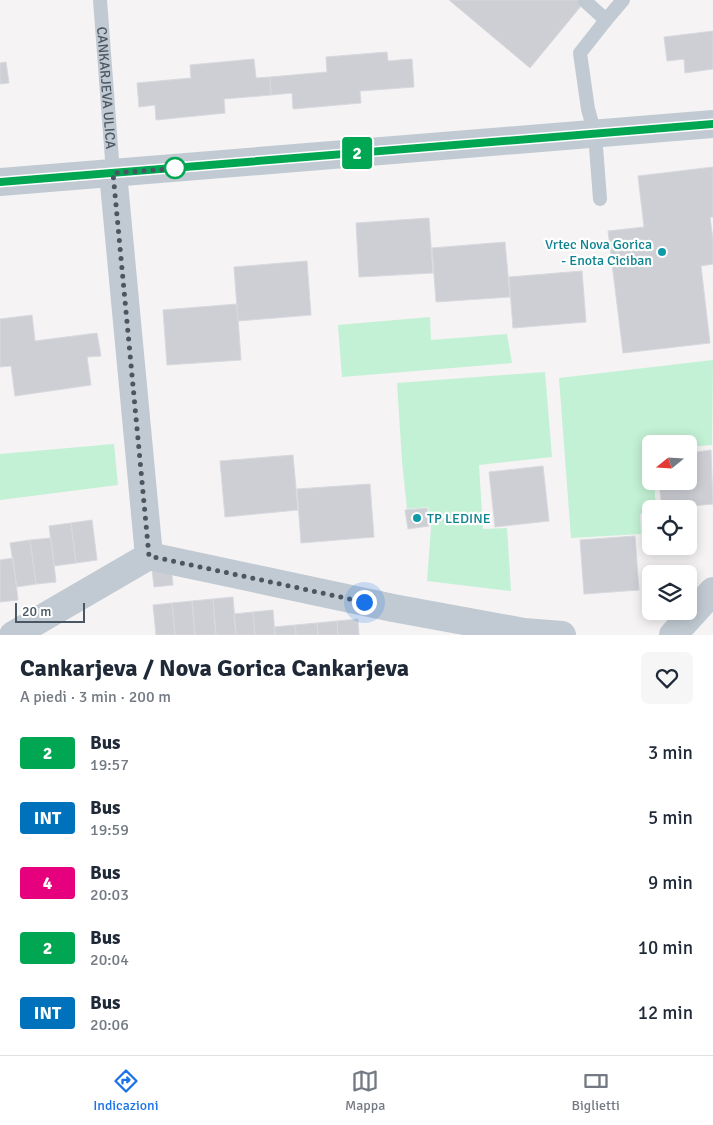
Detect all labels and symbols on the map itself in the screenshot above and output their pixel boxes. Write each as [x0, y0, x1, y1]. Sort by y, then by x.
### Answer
street label: CANKARJEVA ULICA [93, 26, 119, 150]
line badge: 2 [341, 137, 373, 169]
unlabelled marker [164, 157, 186, 179]
place label: Vrtec Nova Gorica - Enota Ciciban [545, 236, 652, 269]
marker: Vrtec Nova Gorica - Enota Ciciban [656, 246, 668, 258]
north arrow [642, 435, 698, 490]
place label: TP LEDINE [427, 510, 491, 527]
marker: TP LEDINE [411, 512, 423, 524]
your location [352, 590, 377, 615]
scale bar [15, 600, 85, 623]

